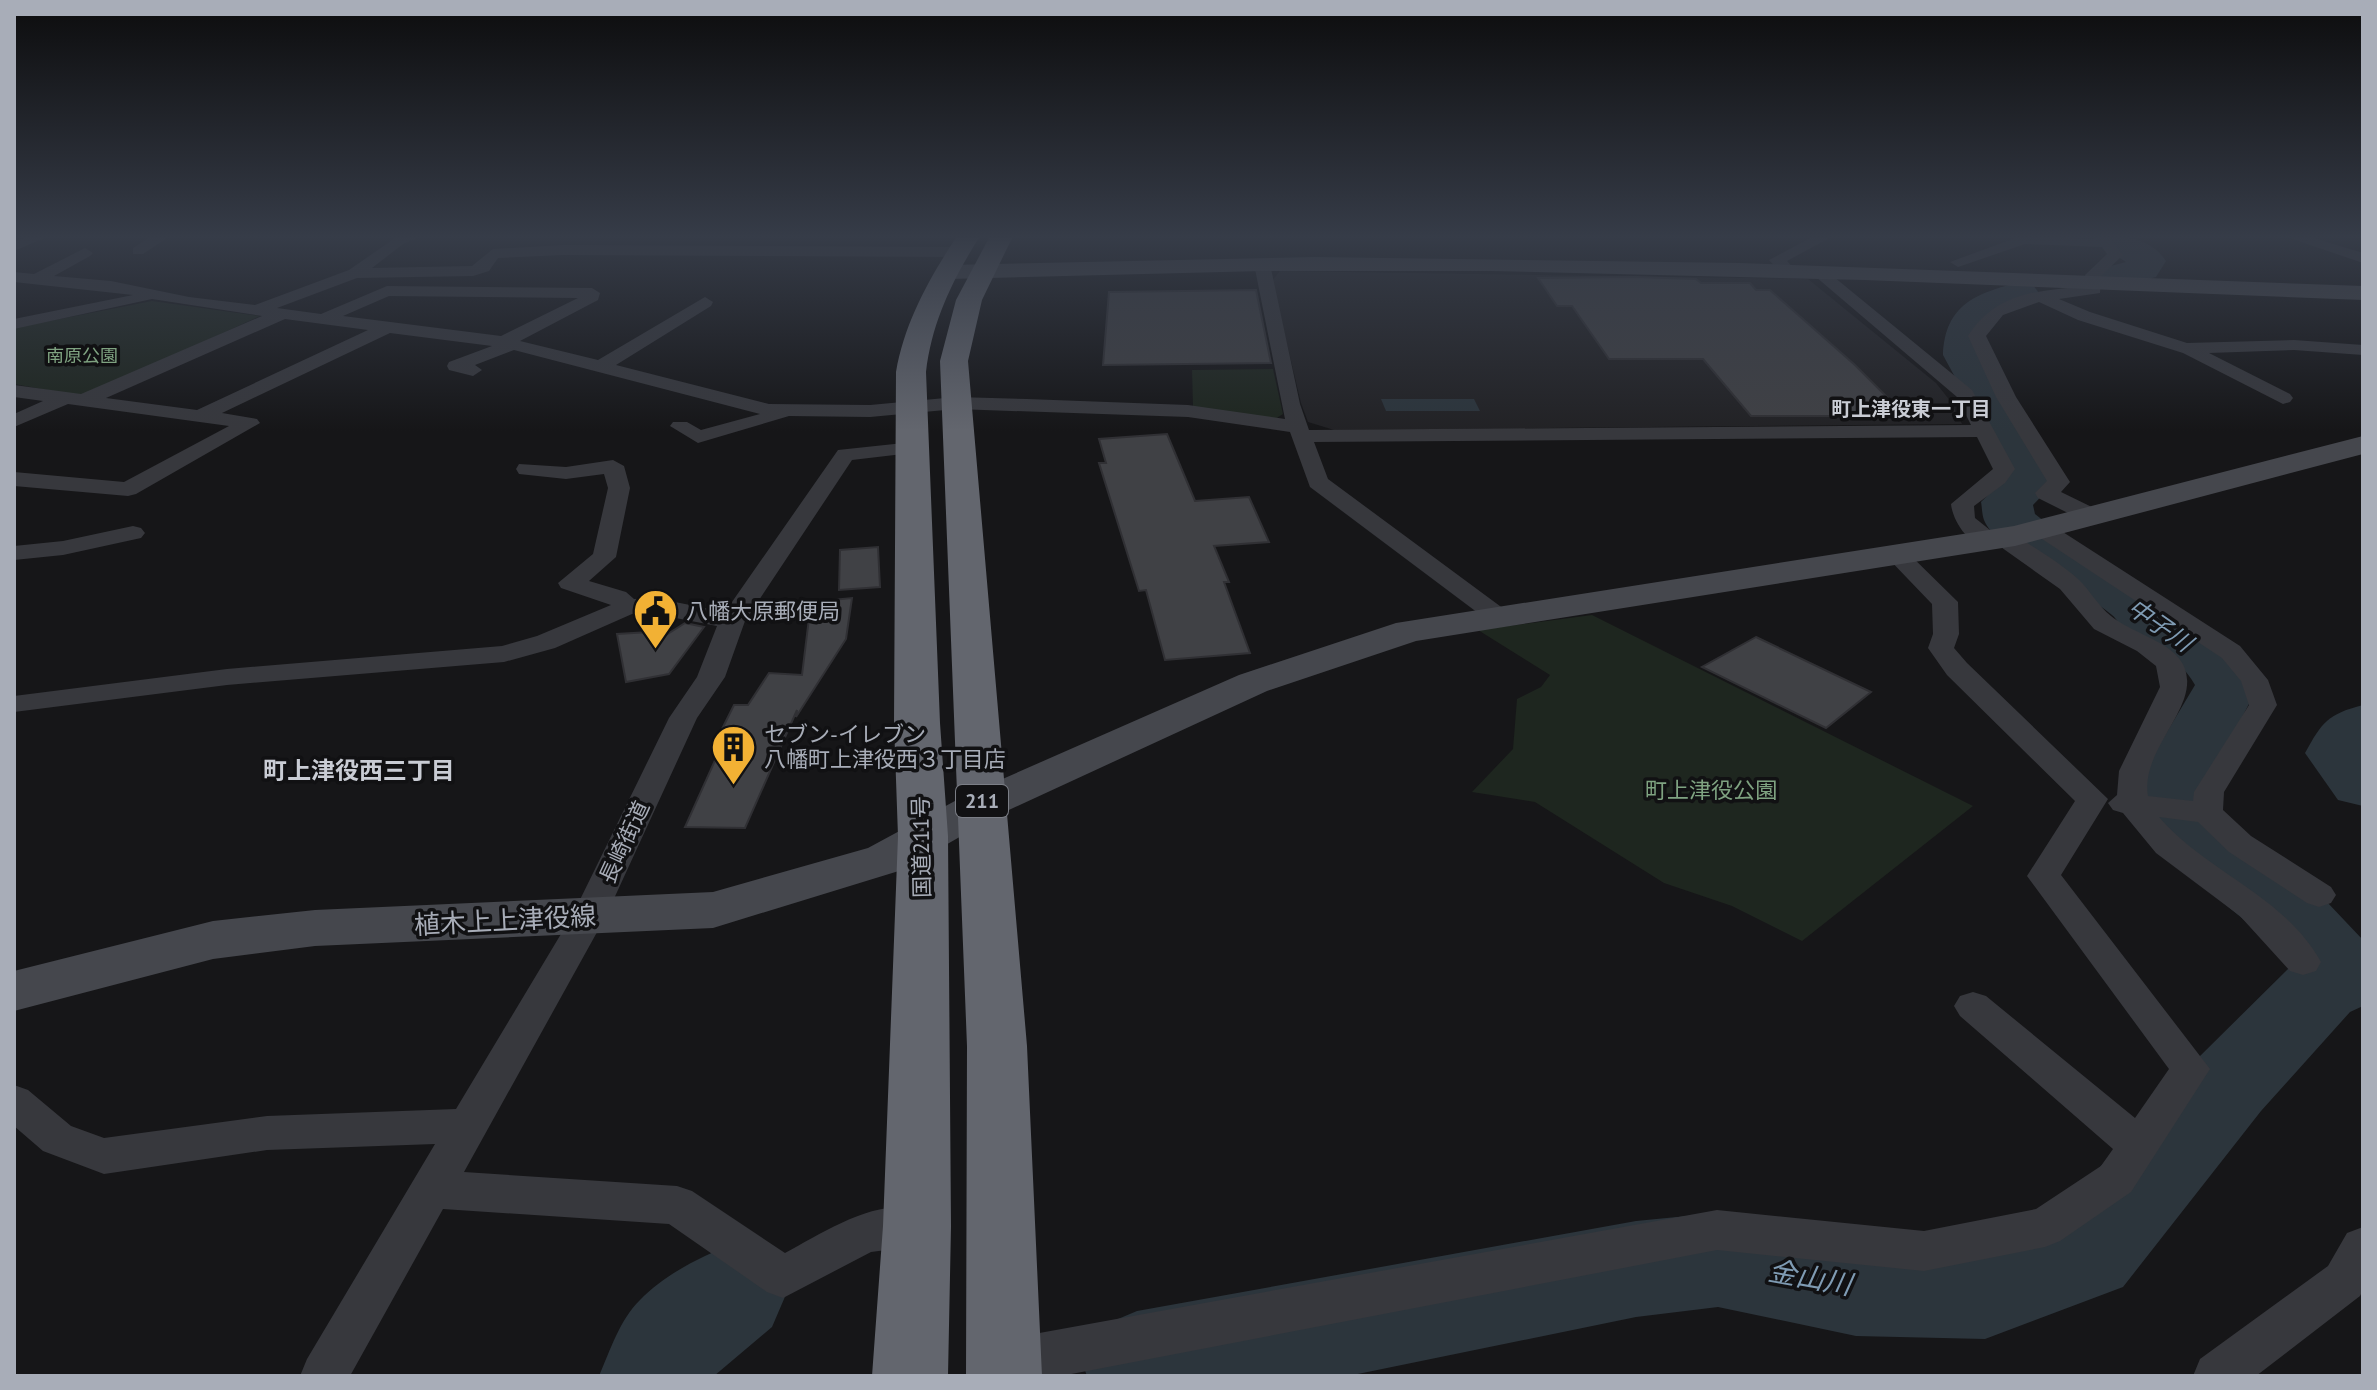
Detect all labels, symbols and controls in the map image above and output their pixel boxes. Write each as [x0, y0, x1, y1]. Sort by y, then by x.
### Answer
park label: 南原公園 [46, 344, 118, 367]
district label: 町上津役東一丁目 [1831, 396, 1991, 422]
public building icon: 八幡大原郵便局 [631, 587, 679, 650]
water label: 中子川 [2122, 592, 2201, 660]
place label: 八幡大原郵便局 [686, 597, 840, 625]
place label: セブン-イレブン 八幡町上津役西３丁目店 [764, 720, 1006, 773]
building icon: セブン-イレブン 八幡町上津役西３丁目店 [709, 723, 757, 786]
district label: 町上津役西三丁目 [263, 755, 455, 786]
park label: 町上津役公園 [1645, 776, 1777, 804]
road number: 211 [956, 785, 1008, 817]
street label: 長崎街道 [593, 796, 655, 888]
street label: 国道211号 [906, 796, 936, 898]
street label: 植木上上津役線 [413, 899, 597, 941]
water label: 金山川 [1765, 1251, 1858, 1303]

